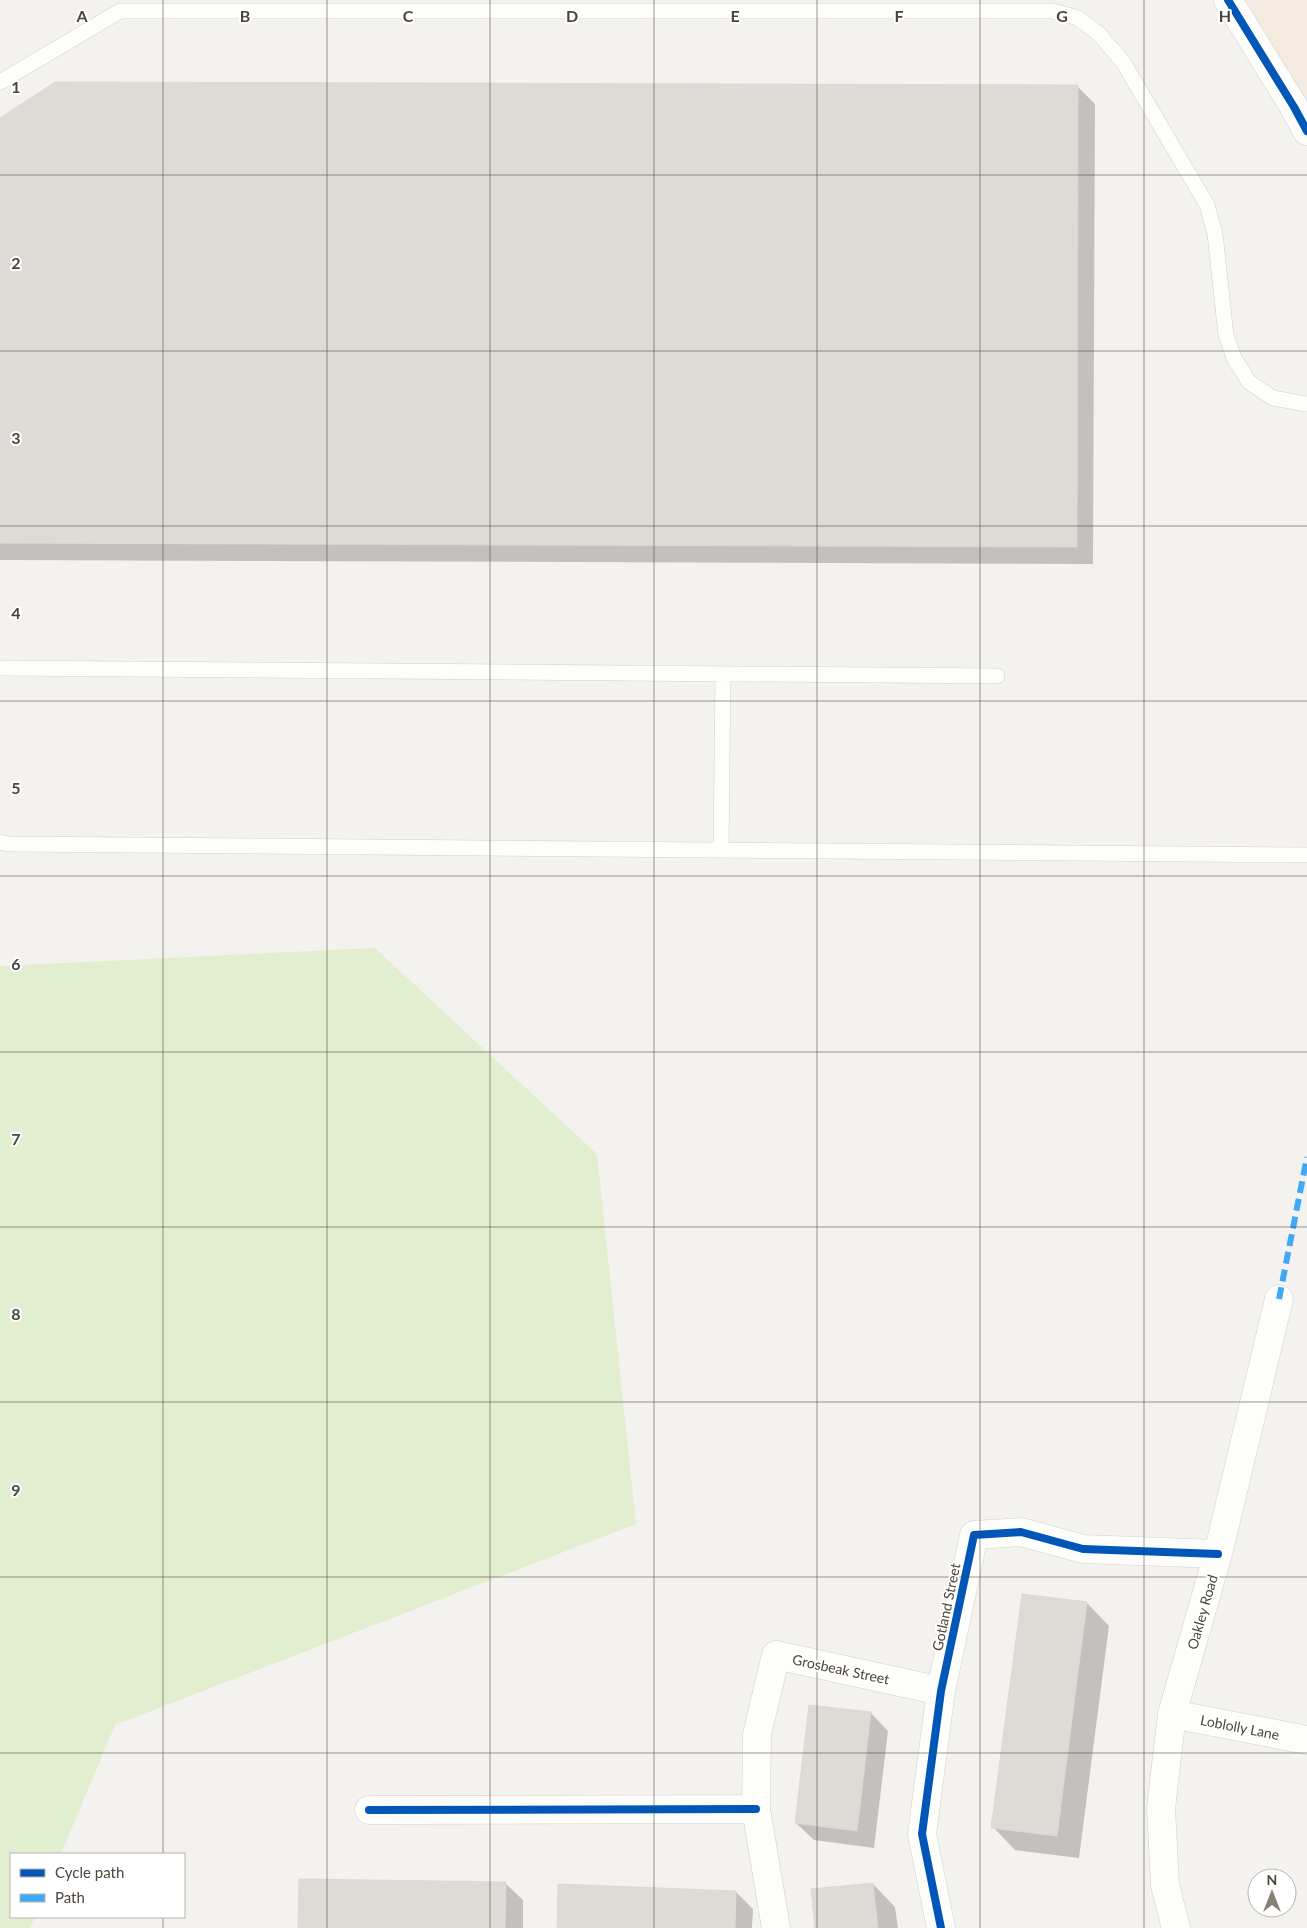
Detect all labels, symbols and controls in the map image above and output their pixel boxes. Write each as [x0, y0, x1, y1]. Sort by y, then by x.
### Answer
text: A [75, 6, 88, 25]
text: B [240, 6, 250, 25]
text: C [403, 6, 414, 25]
text: D [566, 6, 578, 25]
text: E [730, 6, 740, 25]
text: F [894, 6, 904, 25]
text: G [1056, 6, 1068, 25]
text: H [1219, 6, 1231, 25]
text: 1 [11, 77, 21, 96]
text: 2 [11, 253, 21, 272]
text: 3 [11, 428, 21, 447]
text: 4 [11, 603, 21, 622]
text: 5 [11, 778, 21, 797]
text: 6 [11, 954, 21, 973]
text: 7 [11, 1129, 21, 1148]
text: 8 [11, 1304, 21, 1323]
text: 9 [11, 1480, 21, 1499]
street label: Gotland Street [928, 1562, 964, 1652]
street label: Oakley Road [1183, 1573, 1221, 1651]
street label: Grosbeak Street [791, 1650, 891, 1688]
street label: Loblolly Lane [1199, 1711, 1281, 1743]
legend [10, 1853, 185, 1918]
text: Cycle path [55, 1863, 124, 1881]
north arrow [1247, 1868, 1297, 1918]
text: N [1267, 1871, 1277, 1888]
text: Path [55, 1888, 85, 1906]

